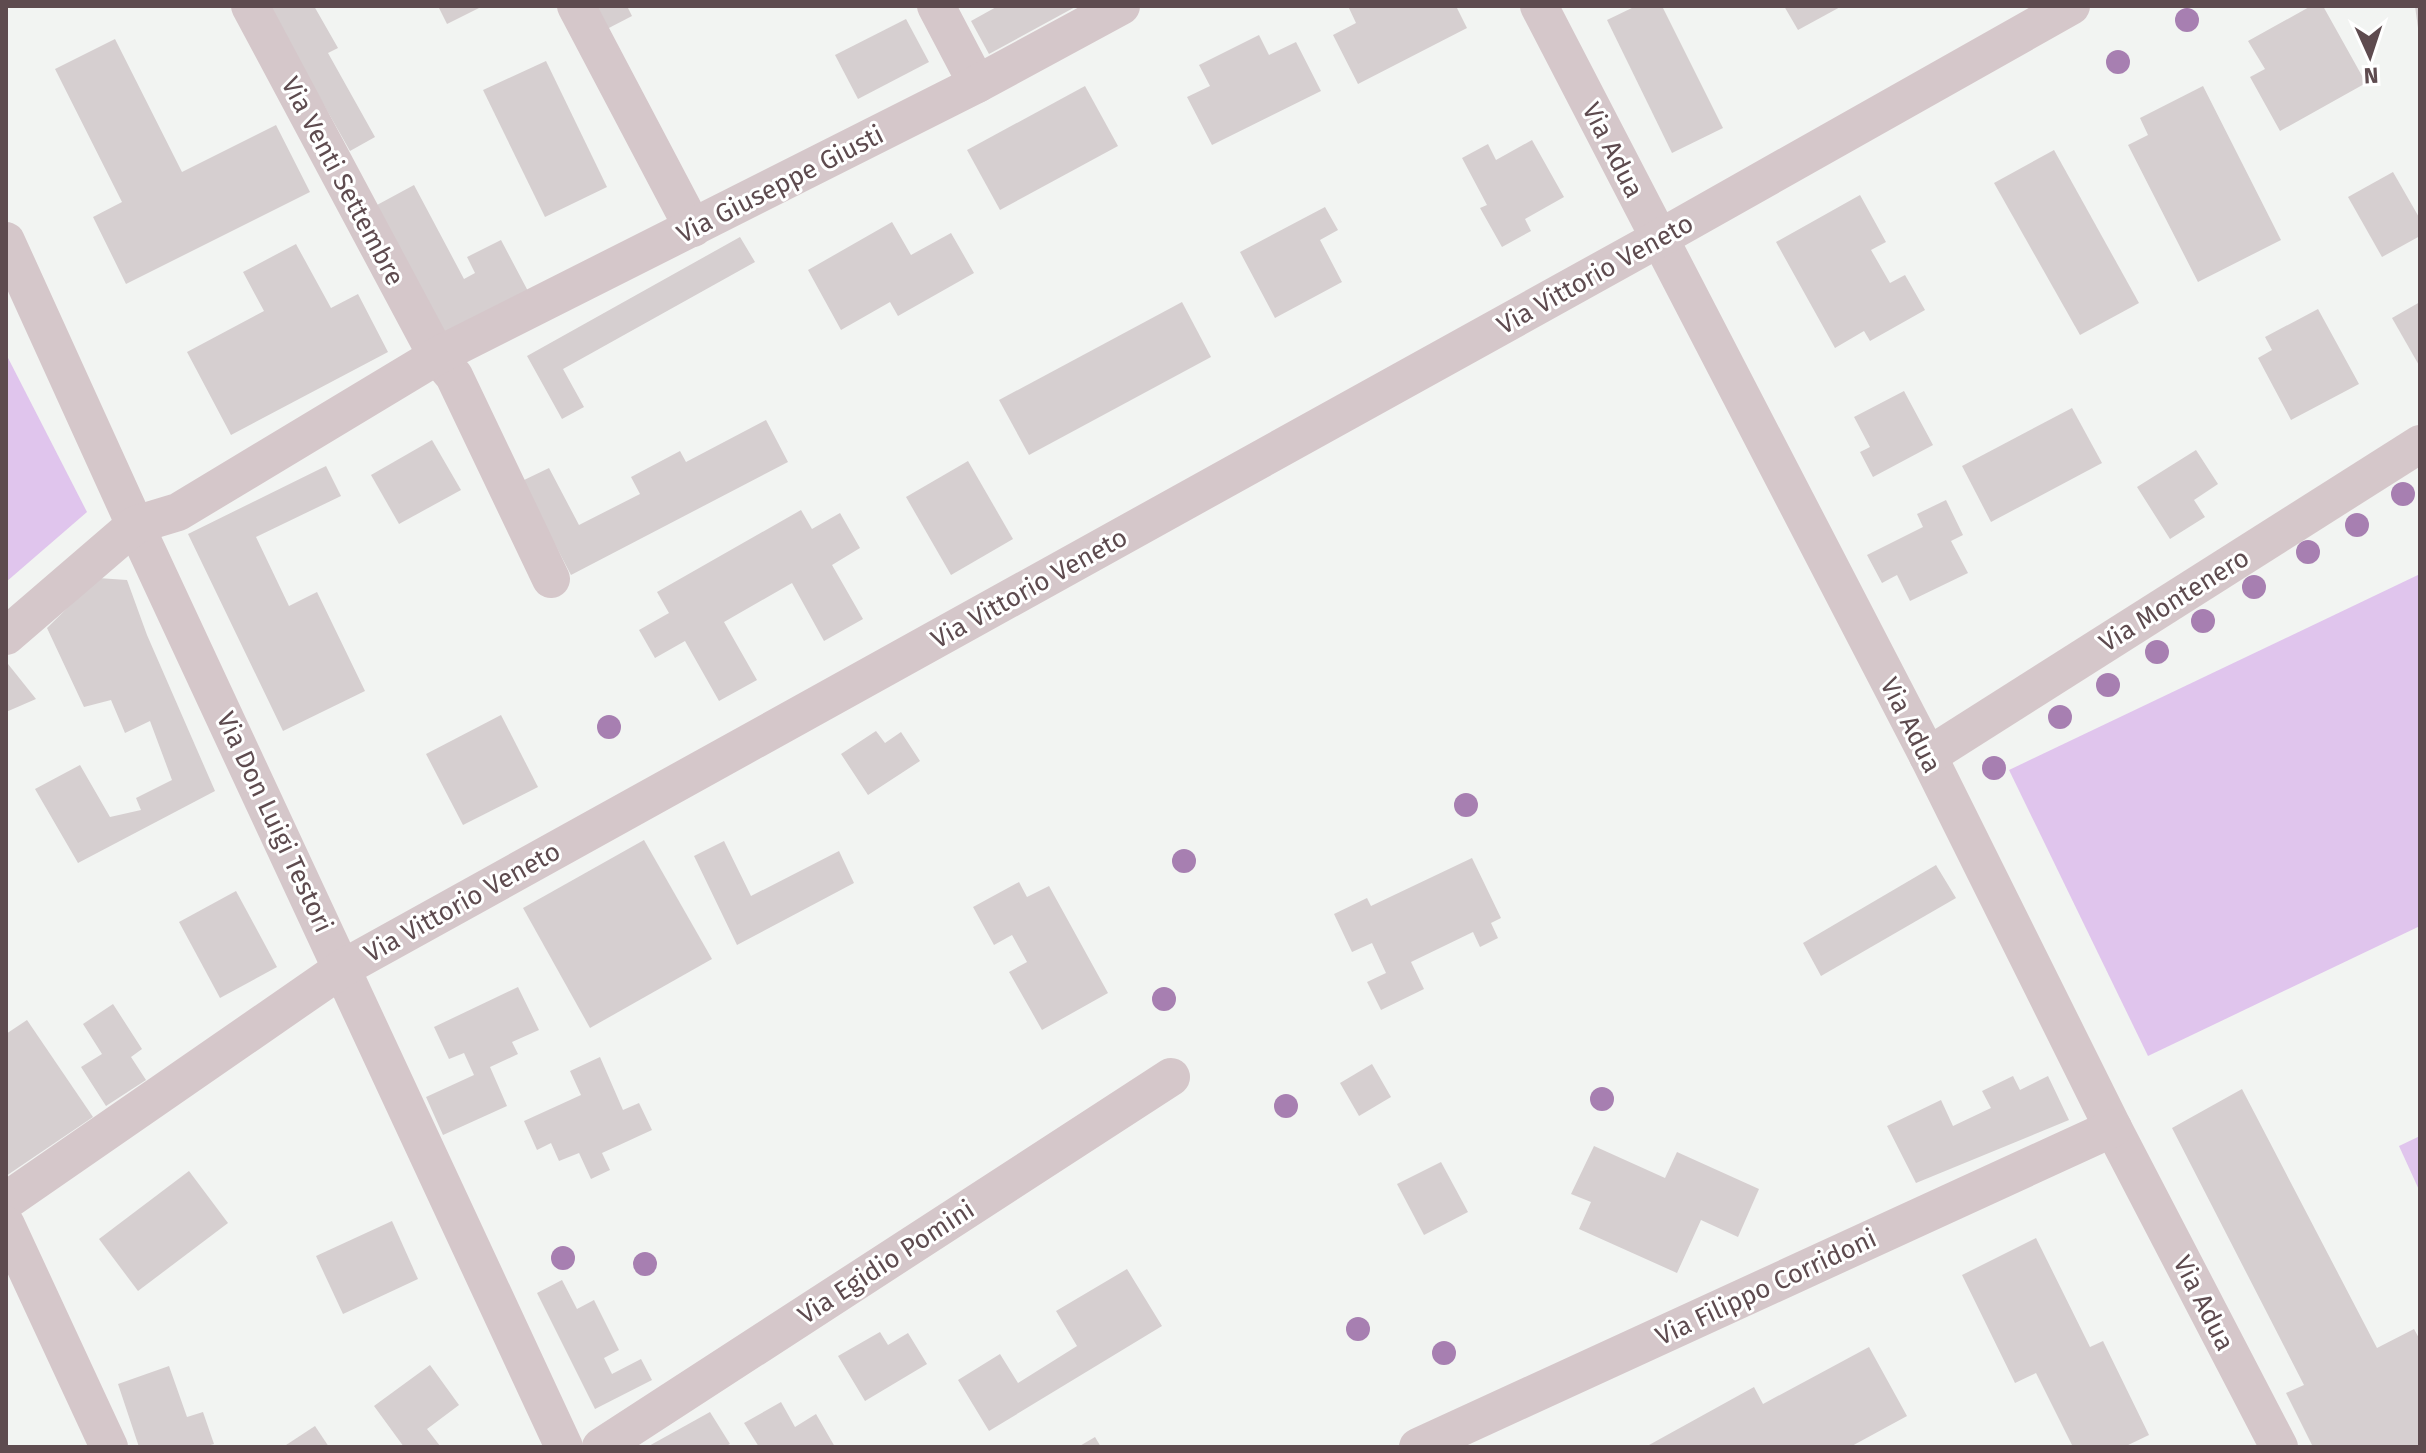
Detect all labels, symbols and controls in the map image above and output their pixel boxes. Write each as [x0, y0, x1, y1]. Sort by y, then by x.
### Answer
north arrow [2330, 16, 2410, 96]
text: N [2363, 62, 2379, 89]
street label: Via Venti Settembre [274, 72, 411, 291]
street label: Via Adua [1575, 98, 1650, 203]
street label: Via Giuseppe Giusti [672, 119, 889, 250]
street label: Via Vittorio Veneto [1492, 208, 1699, 341]
street label: Via Vittorio Veneto [926, 522, 1133, 655]
street label: Via Montenero [2094, 542, 2255, 659]
street label: Via Adua [1873, 673, 1948, 778]
street label: Via Don Luigi Testori [210, 707, 339, 937]
street label: Via Vittorio Veneto [359, 836, 566, 969]
street label: Via Egidio Pomini [792, 1194, 980, 1331]
street label: Via Filippo Corridoni [1651, 1223, 1881, 1352]
street label: Via Adua [2166, 1251, 2241, 1356]

